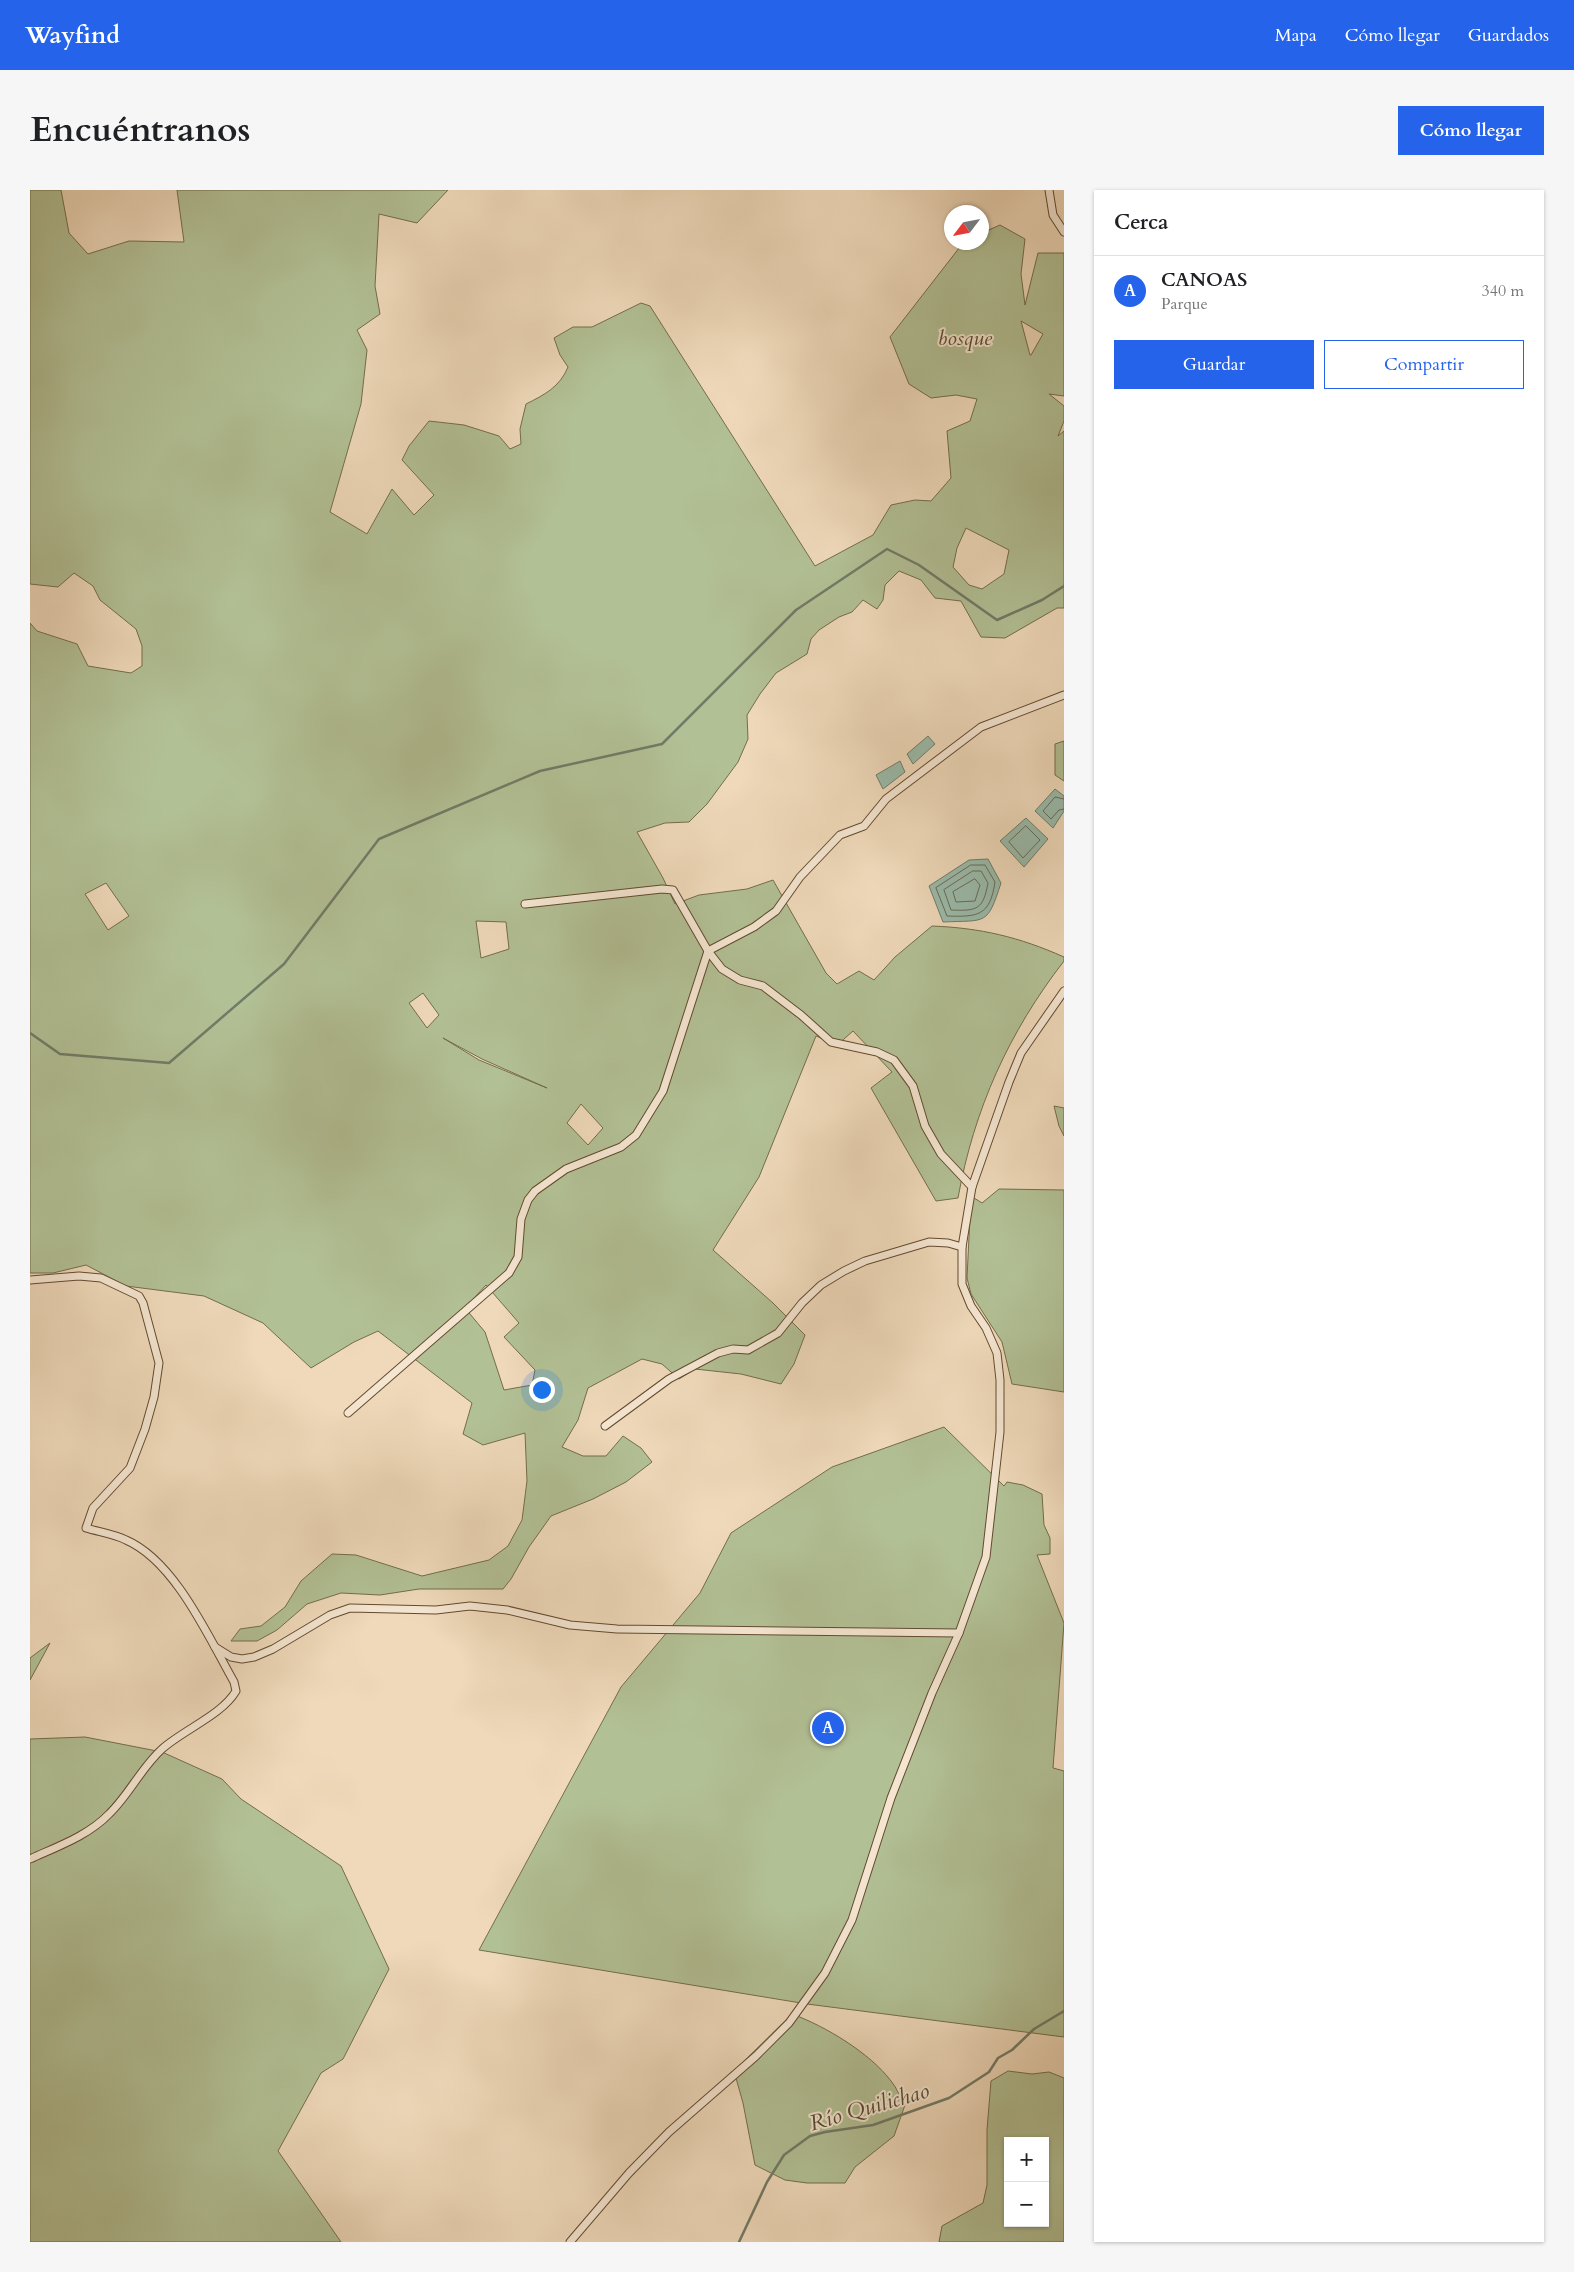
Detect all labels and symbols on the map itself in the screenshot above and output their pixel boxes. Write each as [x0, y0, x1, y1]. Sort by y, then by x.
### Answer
north arrow [944, 205, 989, 250]
park label: bosque [938, 324, 993, 353]
your location [529, 1377, 555, 1403]
pin: A [812, 1709, 844, 1747]
water label: Río Quilichao [806, 2076, 933, 2138]

